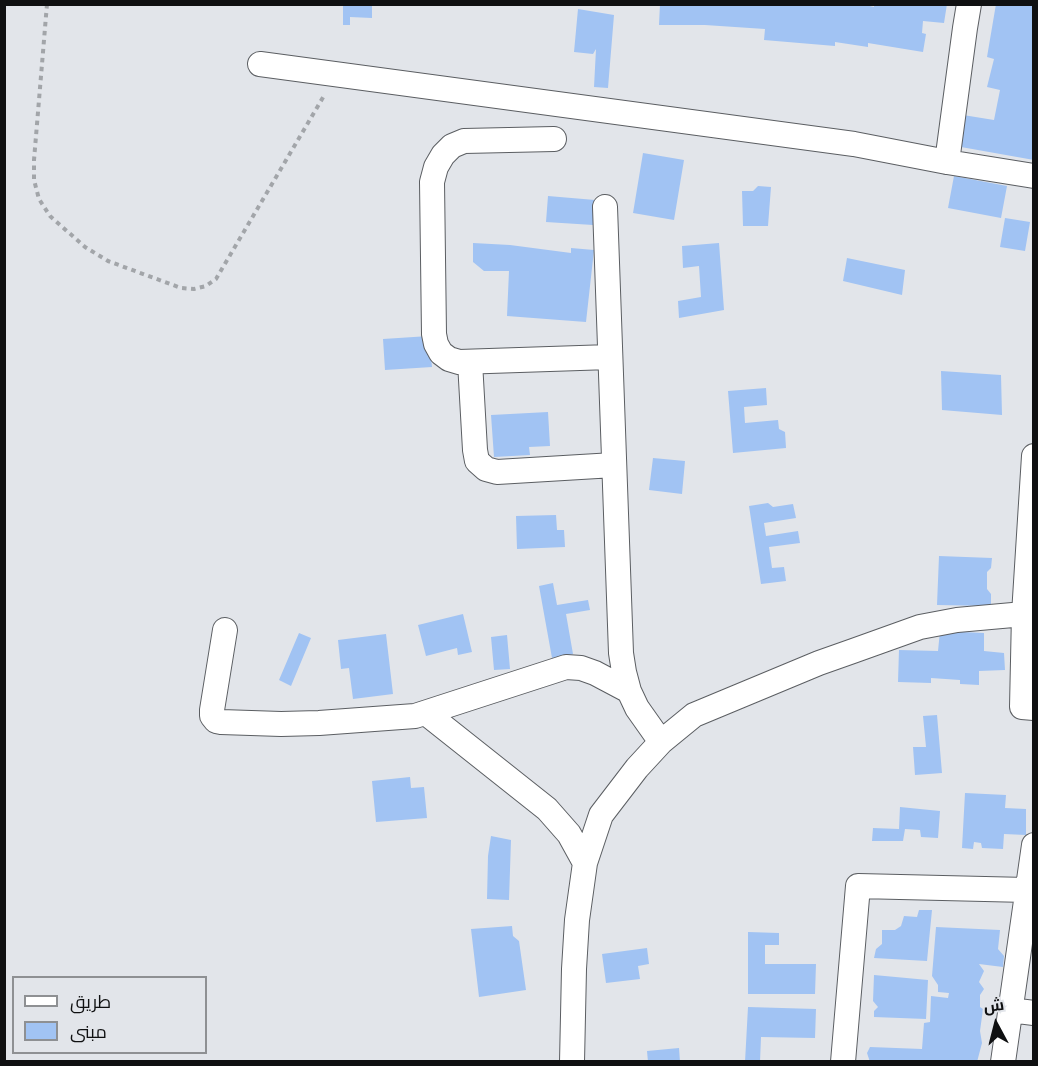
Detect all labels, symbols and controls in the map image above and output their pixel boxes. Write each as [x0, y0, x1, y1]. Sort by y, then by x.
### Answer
legend [12, 976, 207, 1054]
text: طريق [70, 991, 111, 1013]
north arrow [966, 994, 1026, 1054]
text: ش [982, 995, 1005, 1016]
text: مبنى [70, 1021, 107, 1043]

